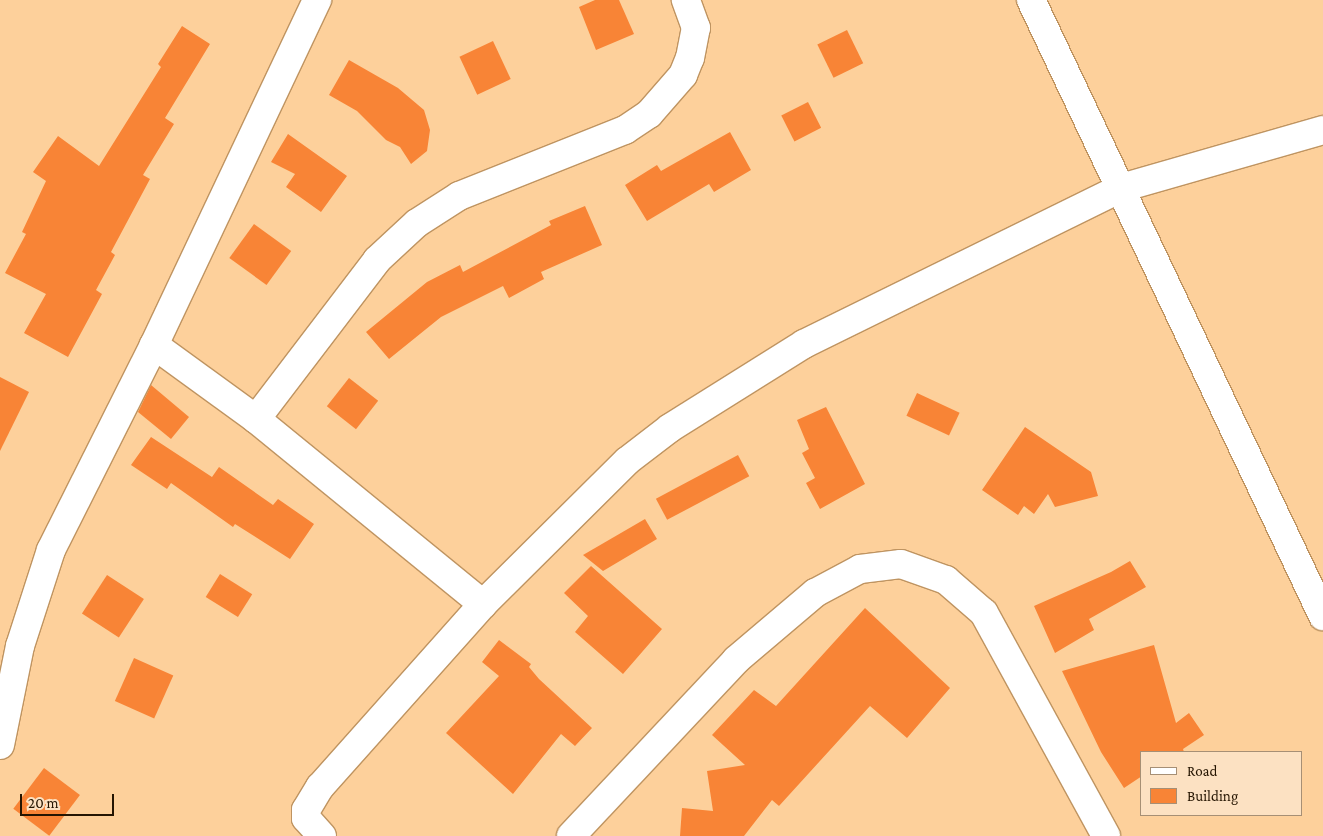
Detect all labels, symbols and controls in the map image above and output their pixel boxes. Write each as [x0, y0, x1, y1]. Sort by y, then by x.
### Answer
legend [1140, 751, 1303, 816]
text: Road [1187, 763, 1217, 779]
scale bar [22, 784, 116, 816]
text: Building [1187, 788, 1238, 804]
text: 20 m [28, 795, 59, 811]

